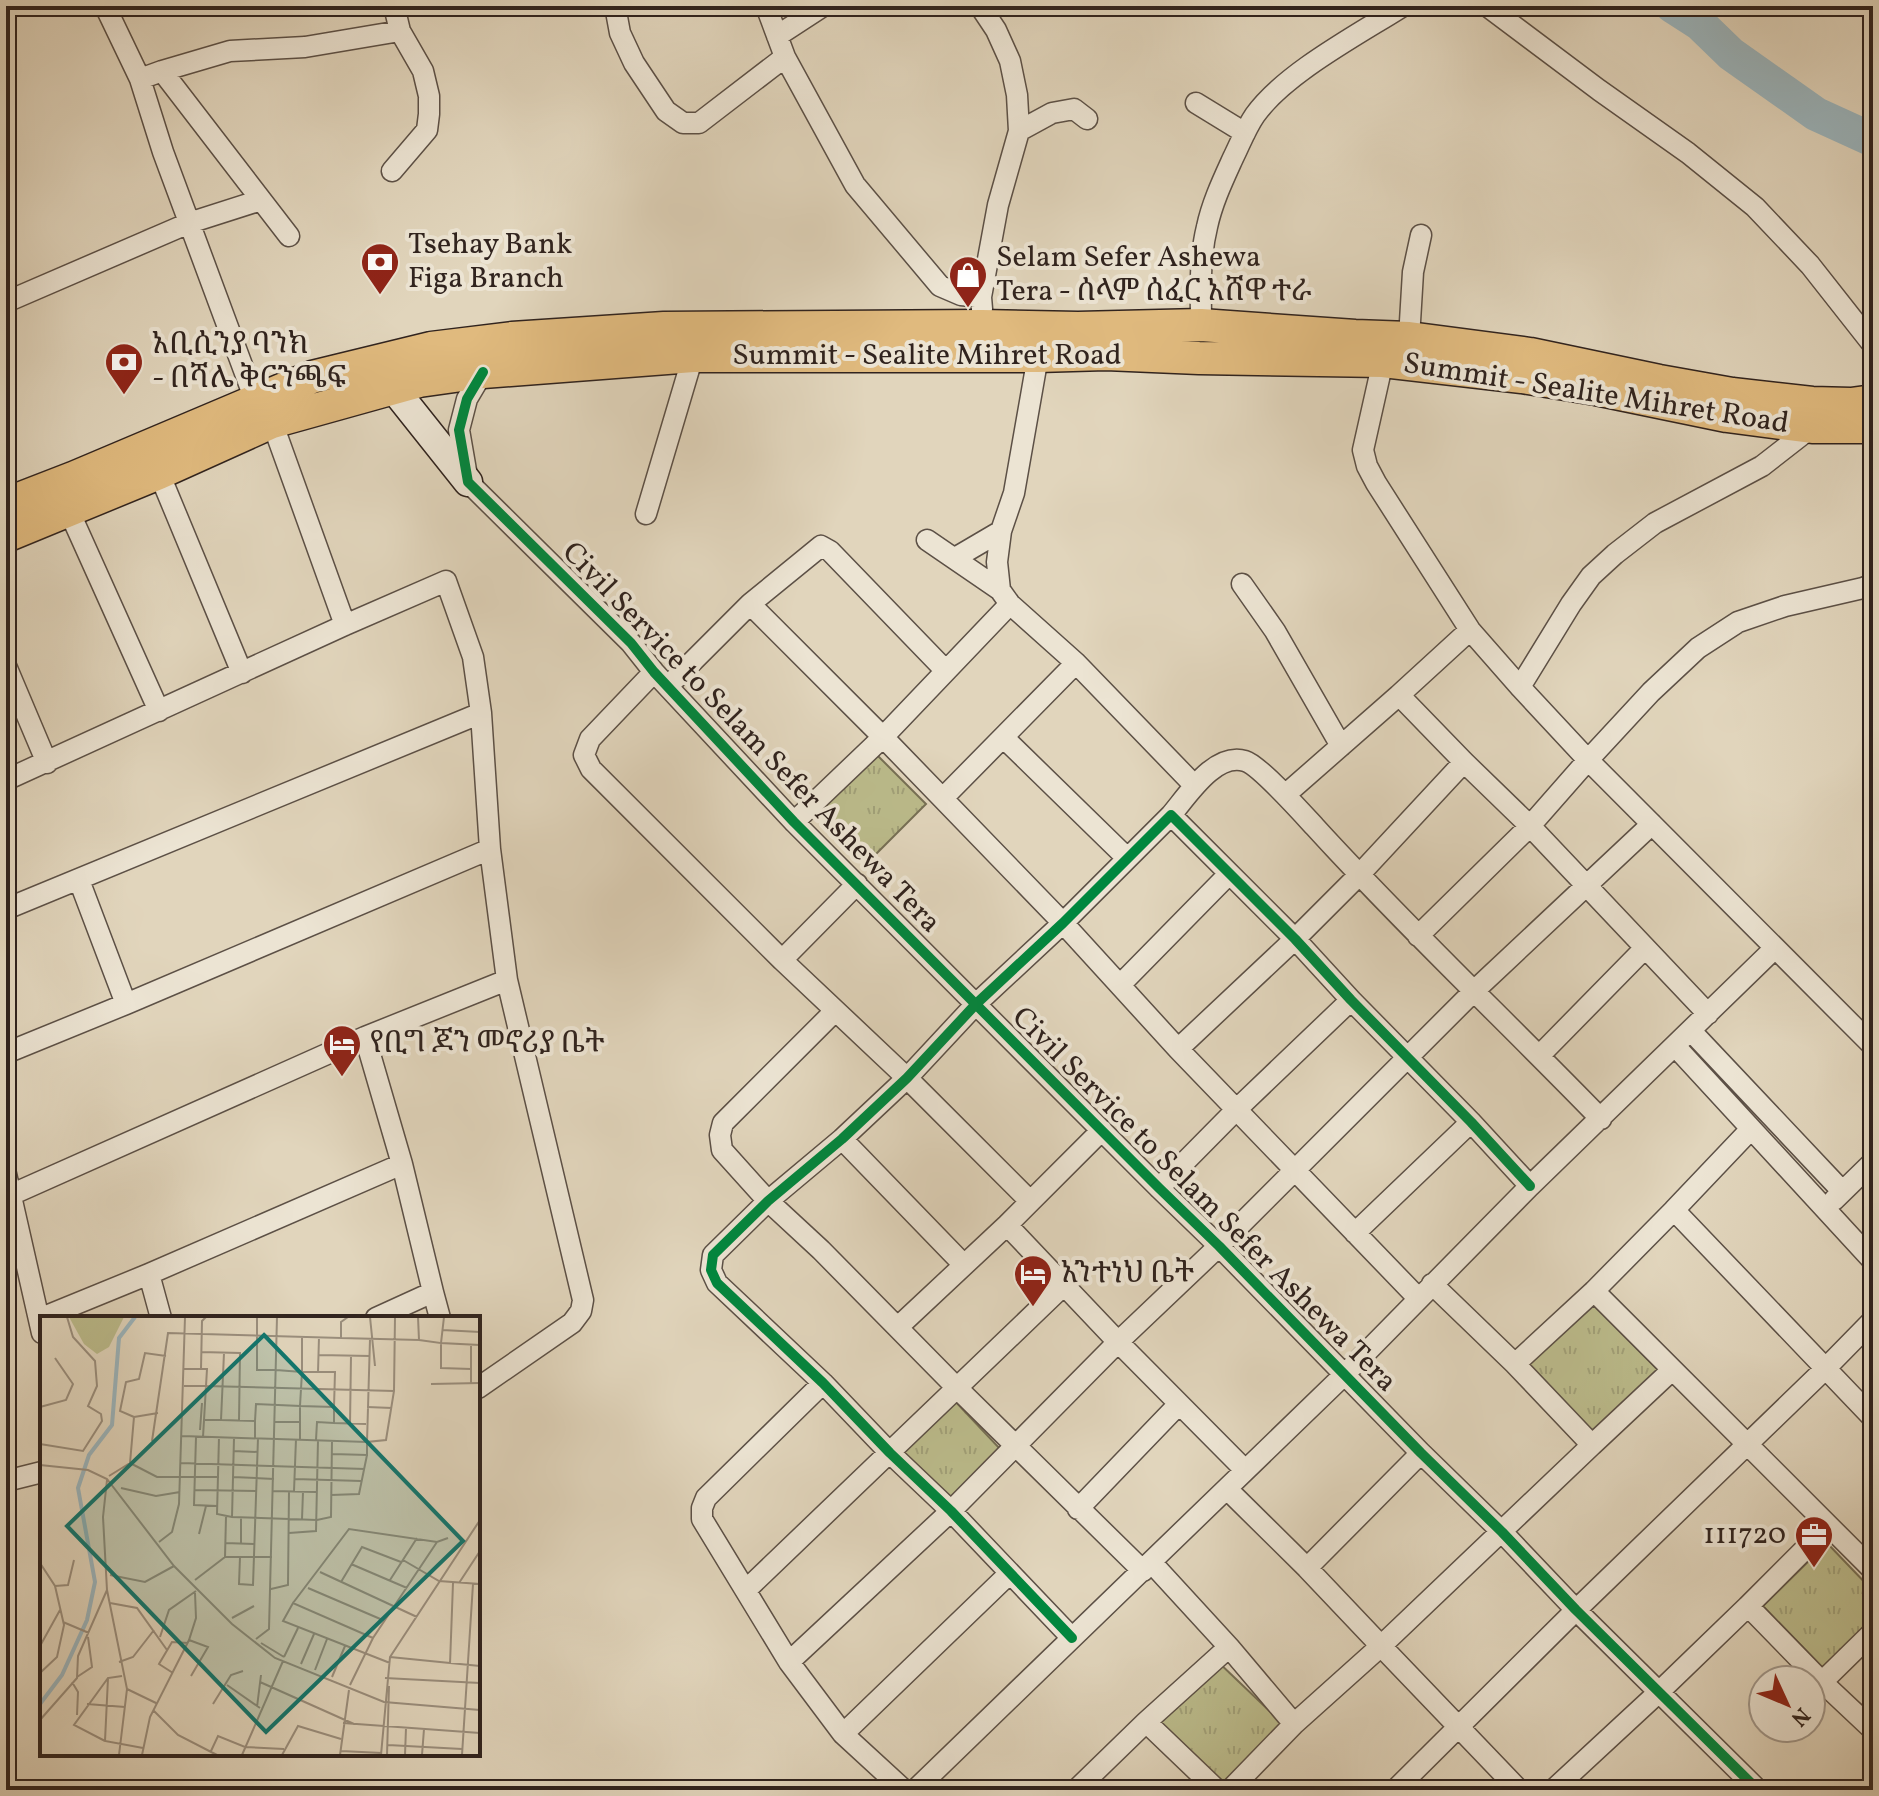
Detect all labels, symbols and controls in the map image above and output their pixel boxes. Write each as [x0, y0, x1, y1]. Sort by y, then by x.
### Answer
place label: Tsehay Bank Figa Branch [408, 224, 572, 300]
place label: Selam Sefer Ashewa Tera - ሰላም ሰፈር አሸዋ ተራ [996, 237, 1312, 313]
bank icon: Tsehay Bank Figa Branch [359, 241, 401, 296]
shop icon: Selam Sefer Ashewa Tera - ሰላም ሰፈር አሸዋ ተራ [947, 254, 989, 309]
place label: አቢሲንያ ባንክ - በሻሌ ቅርንጫፍ [152, 324, 347, 400]
street label: Summit - Sealite Mihret Road [732, 335, 1122, 377]
bank icon: አቢሲንያ ባንክ - በሻሌ ቅርንጫፍ [103, 341, 145, 396]
street label: Summit - Sealite Mihret Road [1400, 343, 1792, 445]
street label: Civil Service to Selam Sefer Ashewa Tera [552, 533, 950, 943]
street label: Civil Service to Selam Sefer Ashewa Tera [1002, 998, 1406, 1402]
hotel icon: የቢግ ጆን መኖሪያ ቤት [321, 1023, 363, 1078]
place label: የቢግ ጆን መኖሪያ ቤት [370, 1023, 605, 1065]
hotel icon: አንተነህ ቤት [1012, 1253, 1054, 1308]
place label: አንተነህ ቤት [1061, 1253, 1195, 1295]
inset map [40, 1316, 480, 1756]
place label: 111720 [1703, 1514, 1786, 1556]
office icon: 111720 [1793, 1514, 1835, 1569]
north arrow [1747, 1664, 1827, 1744]
text: N [1783, 1700, 1816, 1733]

